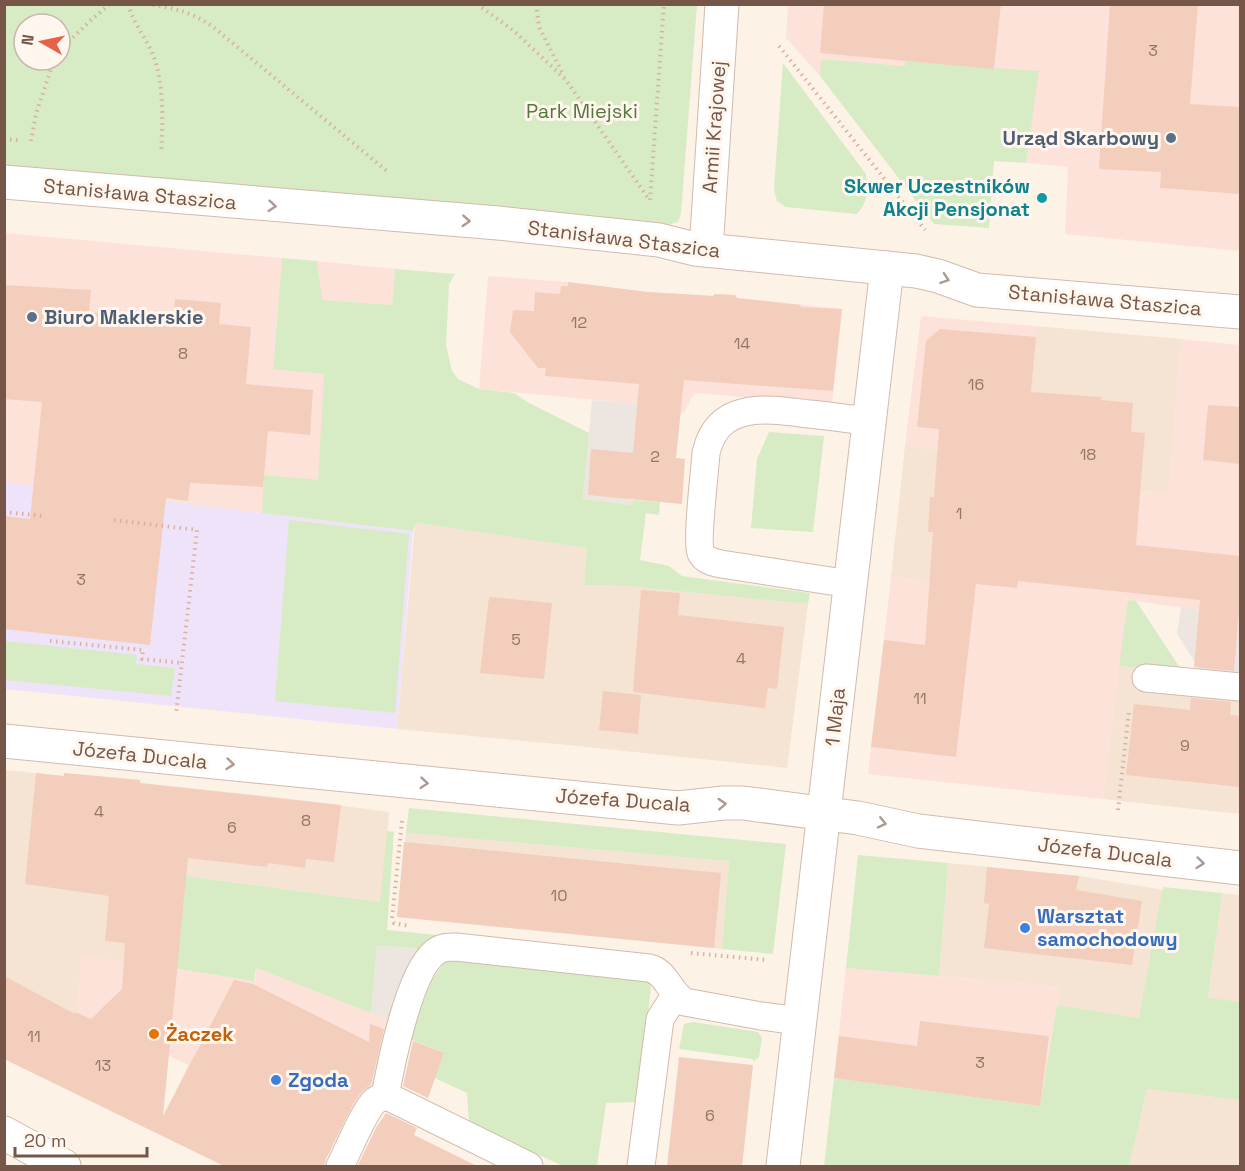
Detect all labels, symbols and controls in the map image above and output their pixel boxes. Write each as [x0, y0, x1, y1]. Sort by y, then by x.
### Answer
north arrow [12, 12, 72, 72]
text: N [16, 33, 39, 47]
house number: 3 [1148, 40, 1158, 61]
street label: Armii Krajowej [696, 60, 732, 194]
park label: Park Miejski [526, 98, 638, 124]
place label: Urząd Skarbowy [1002, 125, 1159, 151]
marker: Urząd Skarbowy [1164, 131, 1178, 145]
street label: Stanisława Staszica [42, 173, 238, 215]
place label: Skwer Uczestników Akcji Pensjonat [844, 173, 1030, 222]
marker: Skwer Uczestników Akcji Pensjonat [1035, 191, 1049, 205]
one-way arrow [267, 199, 276, 212]
one-way arrow [462, 214, 471, 227]
street label: Stanisława Staszica [526, 214, 722, 264]
one-way arrow [939, 271, 950, 284]
street label: Stanisława Staszica [1007, 279, 1203, 321]
place label: Biuro Maklerskie [44, 304, 203, 330]
marker: Biuro Maklerskie [25, 310, 39, 324]
house number: 12 [571, 312, 587, 333]
house number: 14 [734, 333, 750, 354]
house number: 8 [178, 343, 188, 364]
house number: 16 [968, 374, 984, 395]
house number: 18 [1080, 444, 1096, 465]
house number: 2 [650, 446, 660, 467]
house number: 1 [956, 503, 962, 524]
house number: 3 [76, 569, 86, 590]
house number: 5 [511, 629, 521, 650]
house number: 4 [736, 648, 746, 669]
street label: 1 Maja [819, 686, 851, 748]
house number: 11 [913, 688, 927, 709]
street label: Józefa Ducala [71, 735, 209, 775]
house number: 9 [1180, 735, 1190, 756]
one-way arrow [225, 757, 234, 770]
one-way arrow [419, 776, 428, 789]
street label: Józefa Ducala [555, 782, 691, 818]
one-way arrow [718, 797, 727, 810]
house number: 4 [94, 801, 104, 822]
house number: 8 [301, 810, 311, 831]
one-way arrow [877, 815, 887, 828]
house number: 6 [227, 817, 237, 838]
street label: Józefa Ducala [1036, 831, 1174, 873]
one-way arrow [1195, 856, 1205, 869]
house number: 10 [551, 885, 567, 906]
place label: Warsztat samochodowy [1037, 903, 1178, 952]
marker: Warsztat samochodowy [1018, 921, 1032, 935]
place label: Żaczek [166, 1021, 233, 1047]
house number: 11 [27, 1026, 41, 1047]
marker: Żaczek [147, 1027, 161, 1041]
house number: 3 [975, 1052, 985, 1073]
house number: 13 [95, 1055, 111, 1076]
place label: Zgoda [288, 1067, 349, 1093]
marker: Zgoda [269, 1073, 283, 1087]
house number: 6 [705, 1105, 715, 1126]
scale bar [15, 1120, 147, 1158]
text: 20 m [24, 1129, 67, 1152]

